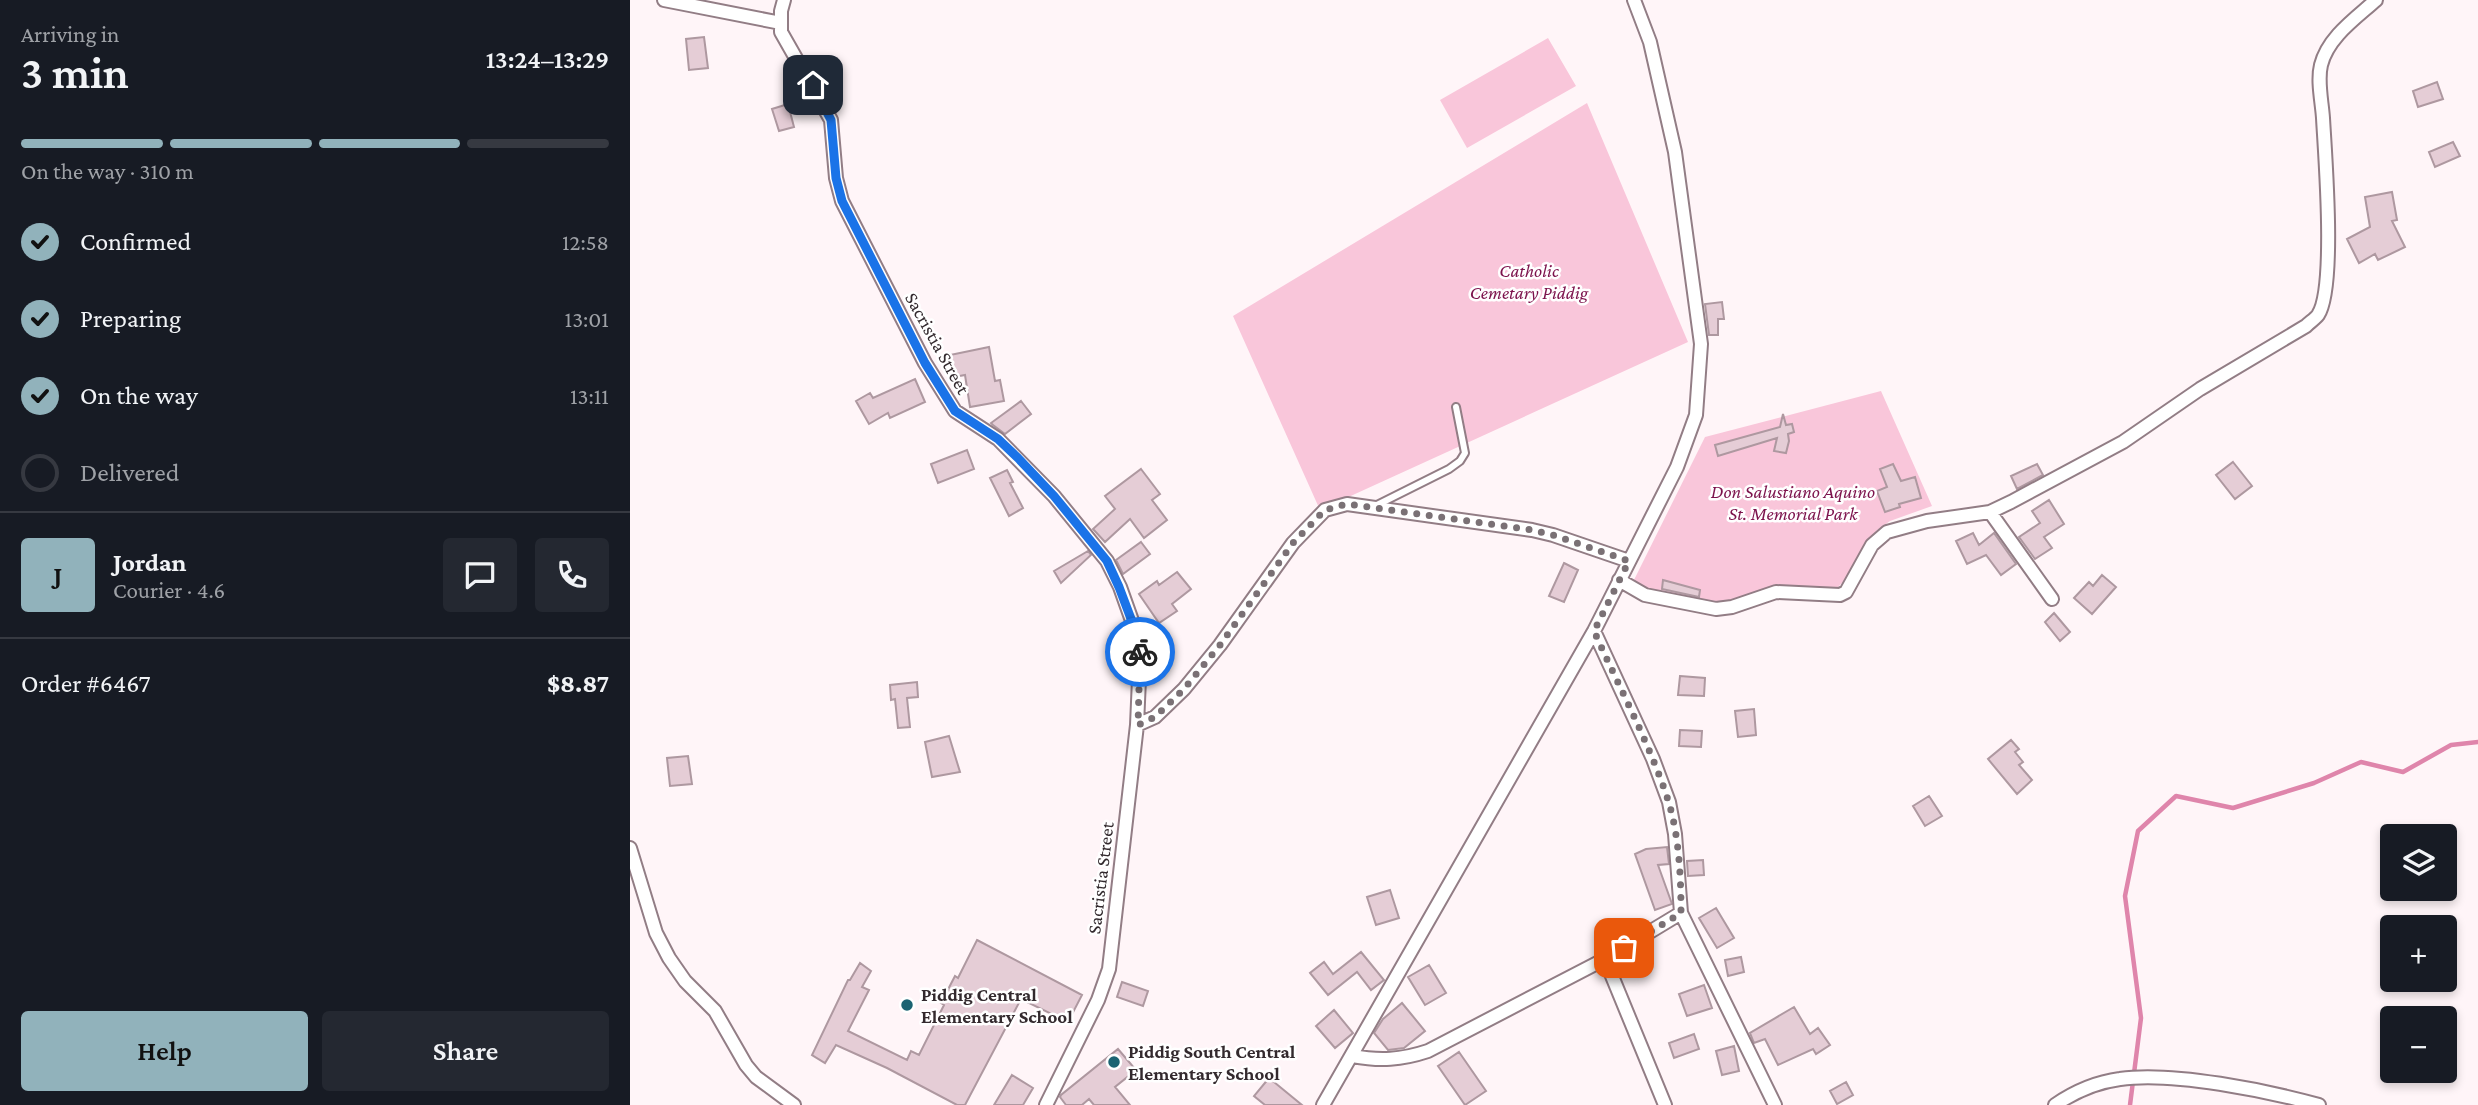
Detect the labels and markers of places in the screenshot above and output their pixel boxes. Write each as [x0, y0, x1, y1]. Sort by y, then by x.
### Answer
pin [783, 55, 843, 115]
pin [1594, 918, 1654, 978]
place label: Piddig Central Elementary School [921, 984, 1073, 1027]
marker: Piddig Central Elementary School [899, 997, 915, 1013]
place label: Piddig South Central Elementary School [1128, 1041, 1296, 1084]
marker: Piddig South Central Elementary School [1106, 1054, 1122, 1070]

